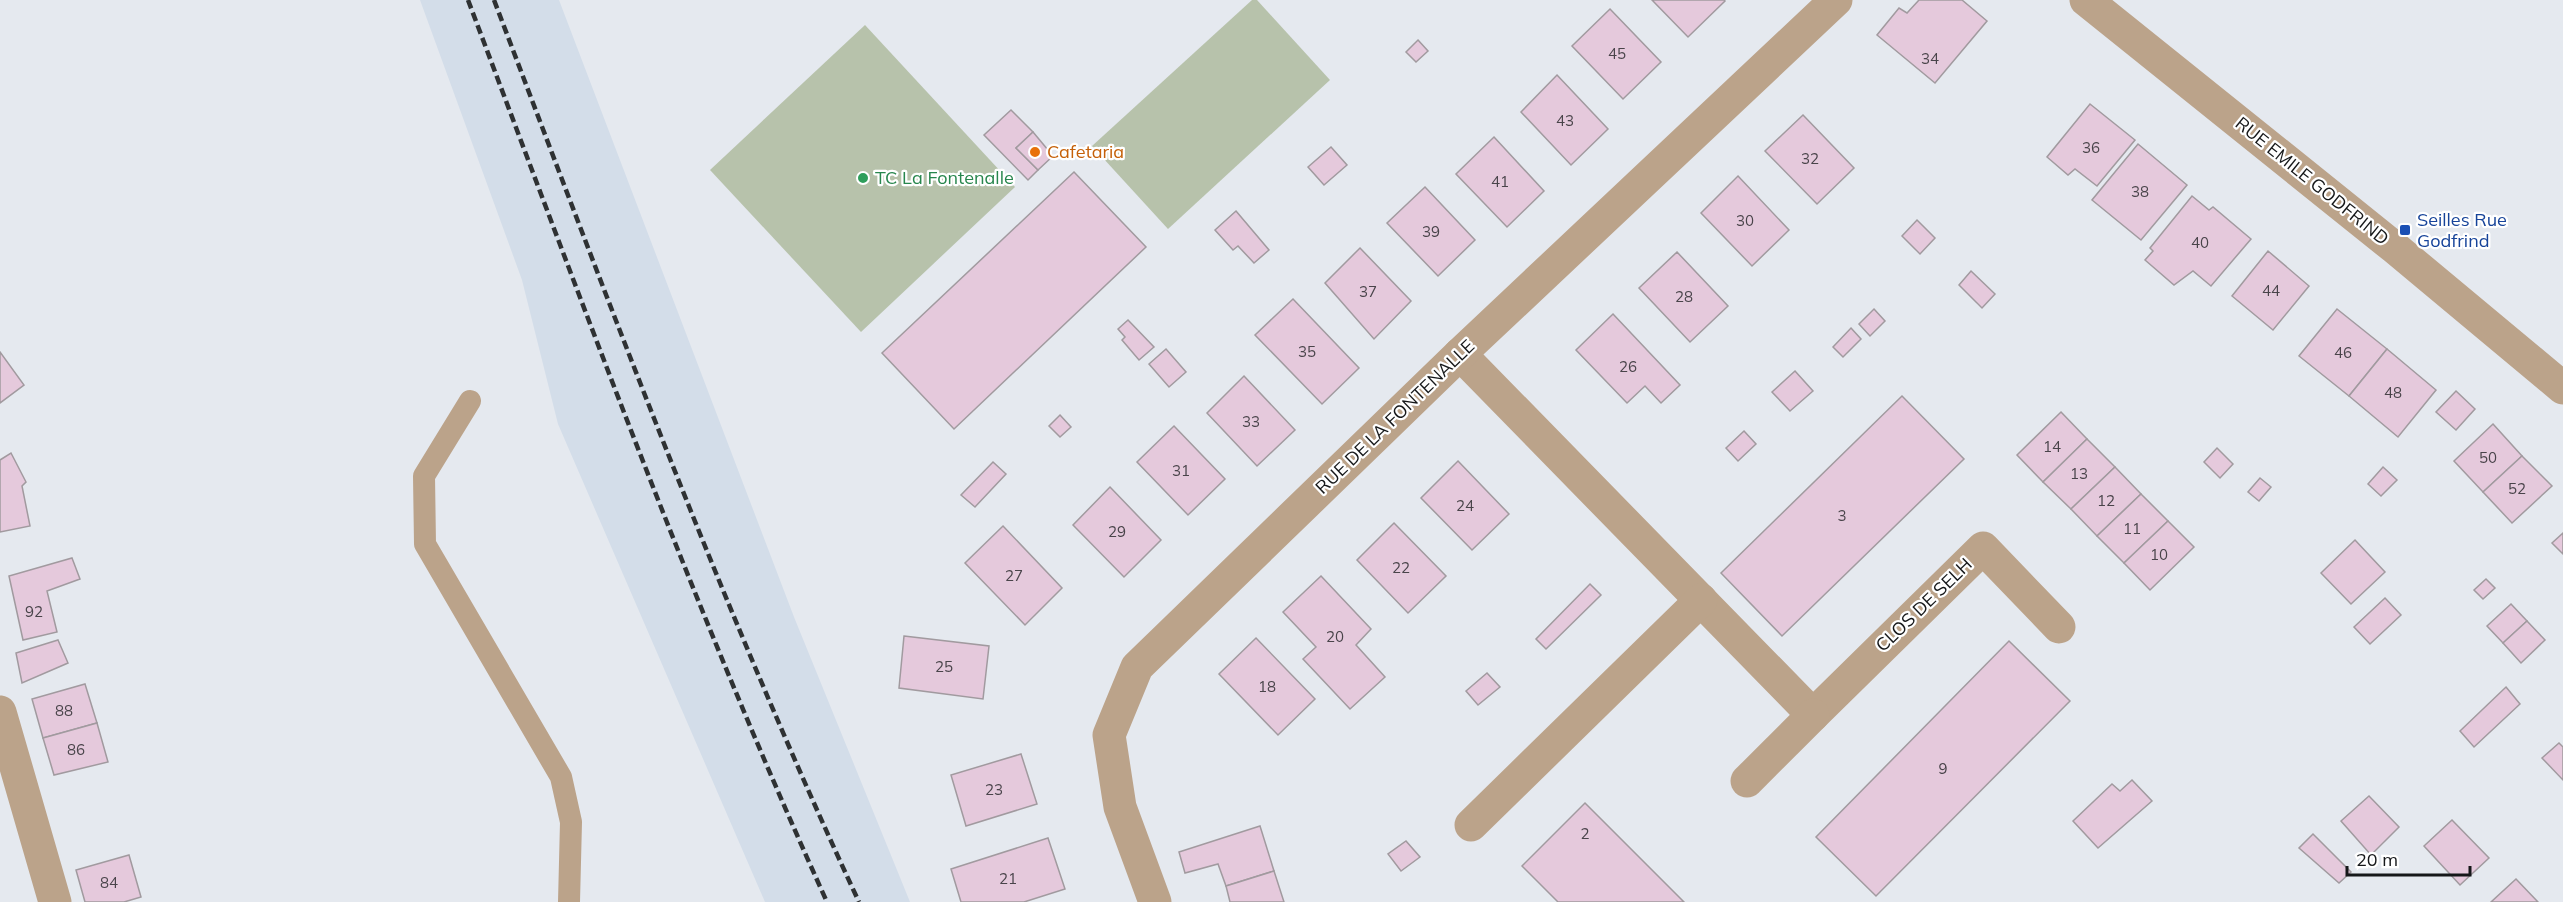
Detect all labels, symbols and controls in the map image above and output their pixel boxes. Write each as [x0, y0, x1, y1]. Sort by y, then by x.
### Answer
house number: 45 [1608, 44, 1626, 63]
house number: 34 [1921, 49, 1939, 68]
house number: 43 [1556, 111, 1574, 130]
street label: RUE EMILE GODFRIND [2231, 111, 2394, 250]
house number: 36 [2082, 138, 2100, 157]
place label: Cafetaria [1047, 140, 1124, 163]
marker: Cafetaria [1028, 145, 1042, 159]
house number: 32 [1801, 149, 1819, 168]
place label: TC La Fontenalle [875, 166, 1014, 189]
marker: TC La Fontenalle [856, 171, 870, 185]
house number: 41 [1491, 172, 1509, 191]
house number: 38 [2131, 182, 2149, 201]
place label: Seilles Rue Godfrind [2417, 208, 2507, 252]
house number: 30 [1736, 211, 1754, 230]
house number: 39 [1422, 222, 1440, 241]
marker: Seilles Rue Godfrind [2398, 223, 2412, 237]
house number: 40 [2191, 233, 2209, 252]
house number: 44 [2262, 281, 2280, 300]
house number: 37 [1359, 282, 1377, 301]
house number: 28 [1675, 287, 1693, 306]
street label: RUE DE LA FONTENALLE [1310, 335, 1479, 499]
house number: 35 [1298, 342, 1316, 361]
house number: 46 [2334, 343, 2352, 362]
house number: 26 [1619, 357, 1637, 376]
house number: 48 [2384, 383, 2402, 402]
house number: 33 [1242, 412, 1260, 431]
house number: 14 [2043, 437, 2061, 456]
house number: 50 [2479, 448, 2497, 467]
house number: 31 [1172, 461, 1190, 480]
house number: 13 [2070, 464, 2088, 483]
house number: 52 [2508, 479, 2526, 498]
house number: 12 [2097, 491, 2115, 510]
house number: 24 [1456, 496, 1474, 515]
house number: 3 [1837, 506, 1847, 525]
house number: 11 [2123, 519, 2141, 538]
house number: 29 [1108, 522, 1126, 541]
house number: 10 [2150, 545, 2168, 564]
street label: CLOS DE SELH [1871, 553, 1977, 656]
house number: 22 [1392, 558, 1410, 577]
house number: 27 [1005, 566, 1023, 585]
house number: 92 [25, 602, 43, 621]
house number: 20 [1326, 627, 1344, 646]
house number: 25 [935, 657, 953, 676]
house number: 18 [1258, 677, 1276, 696]
house number: 88 [55, 701, 73, 720]
house number: 86 [67, 740, 85, 759]
house number: 9 [1938, 759, 1948, 778]
house number: 23 [985, 780, 1003, 799]
house number: 2 [1580, 824, 1590, 843]
scale bar [2347, 839, 2470, 877]
text: 20 m [2356, 848, 2398, 871]
house number: 21 [999, 869, 1017, 888]
house number: 84 [100, 873, 118, 892]

